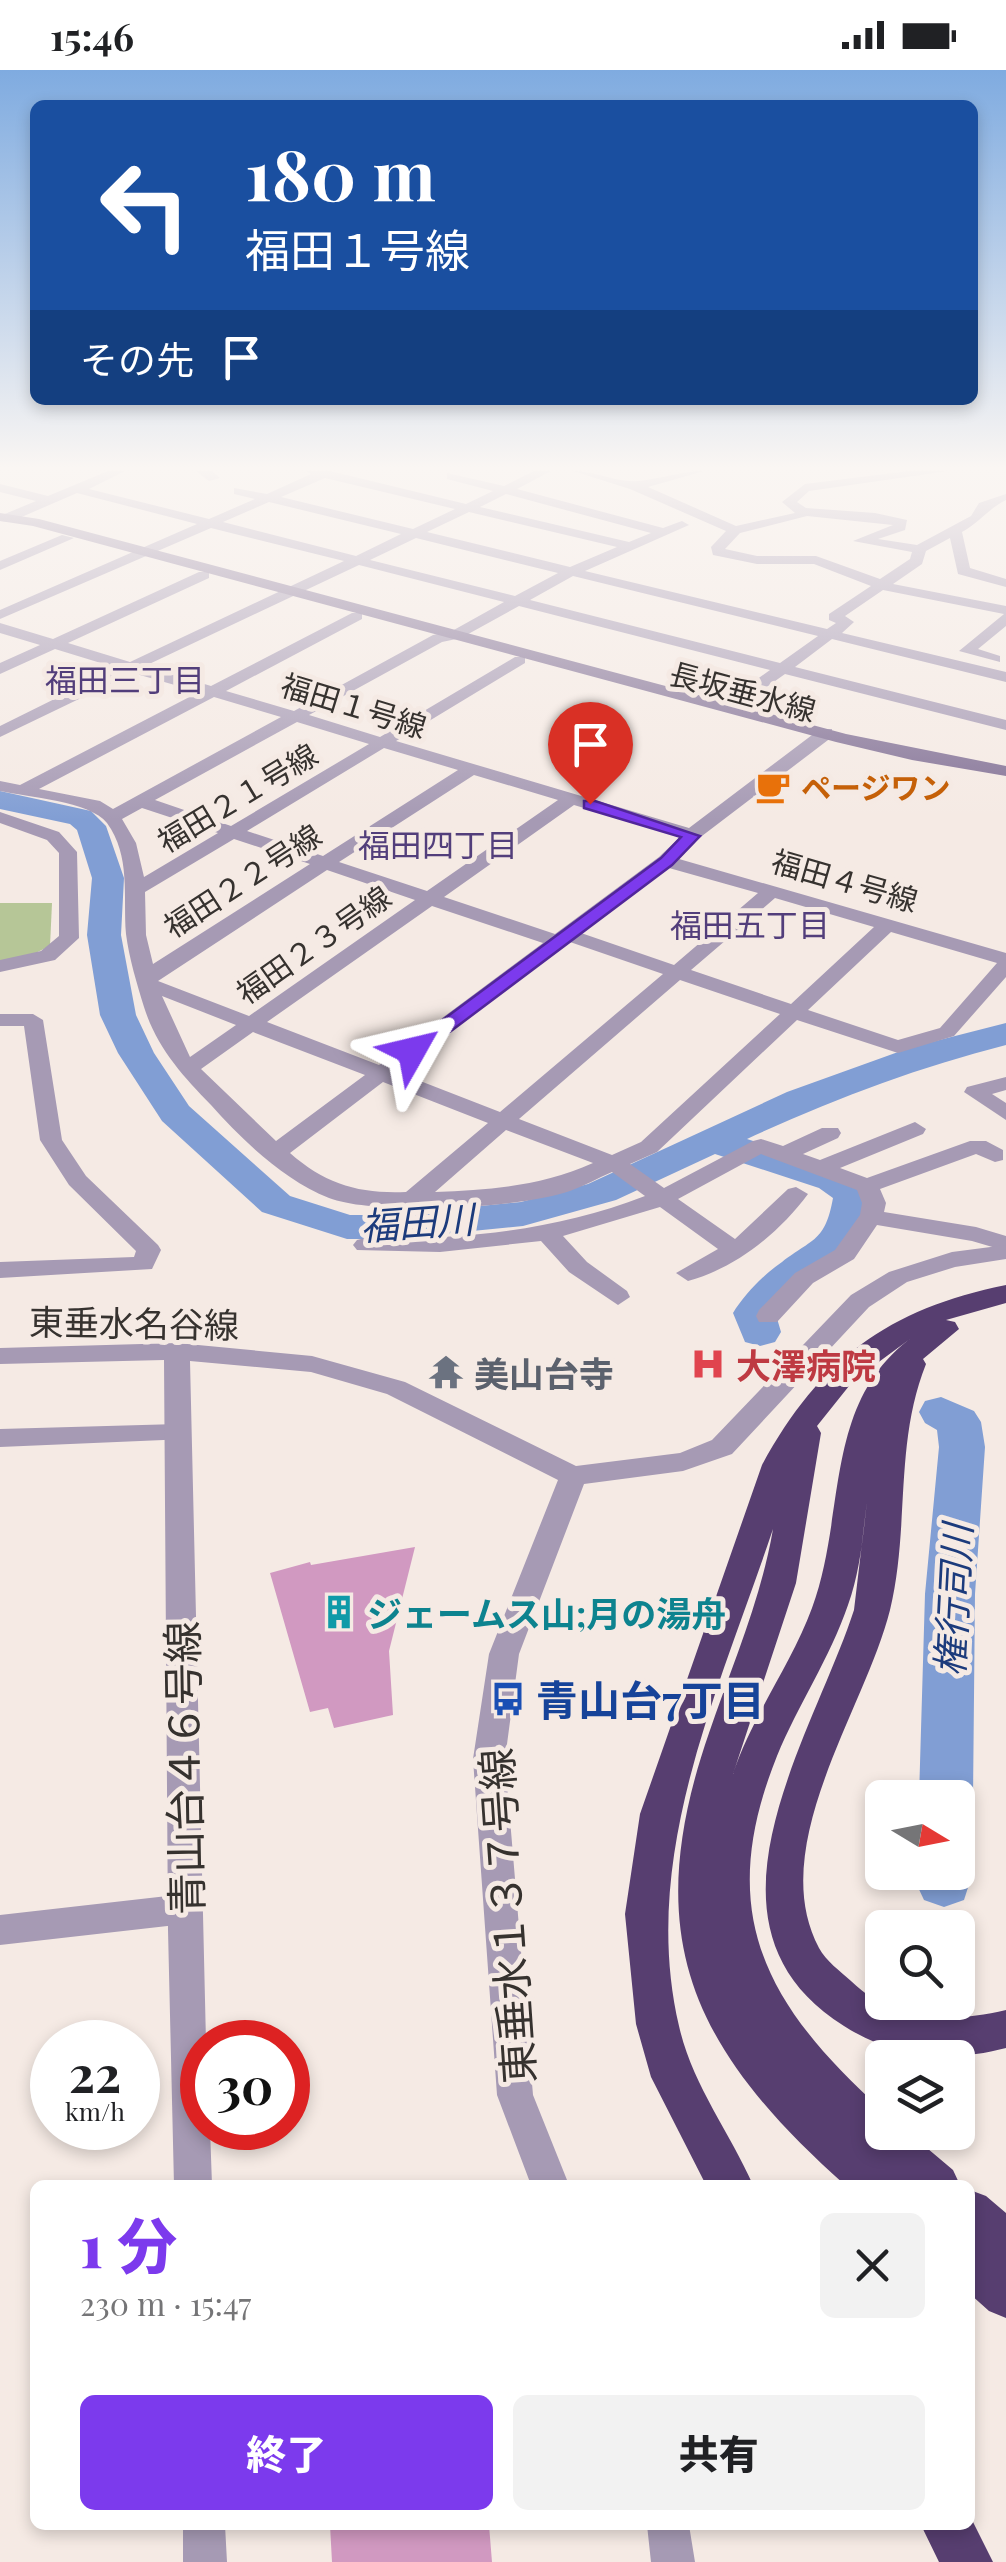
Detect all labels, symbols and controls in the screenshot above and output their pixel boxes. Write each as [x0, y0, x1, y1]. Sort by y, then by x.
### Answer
text: 15:46 [50, 10, 134, 61]
text: 180 m [245, 125, 436, 219]
icon: left [80, 140, 210, 270]
text: 福田１号線 [245, 218, 470, 278]
icon: arrive [214, 330, 269, 385]
text: その先 [80, 333, 194, 384]
street label: 長坂垂水線 [665, 652, 821, 730]
district label: 福田三丁目 [45, 657, 205, 700]
street label: 福田１号線 [276, 664, 432, 746]
pin [548, 702, 633, 805]
icon: arrive [563, 717, 618, 772]
street label: 福田２１号線 [150, 734, 324, 860]
place label: ページワン [801, 767, 950, 807]
cafe icon: ページワン [754, 768, 792, 806]
street label: 福田２２号線 [156, 814, 328, 946]
district label: 福田四丁目 [358, 822, 518, 865]
street label: 福田４号線 [767, 840, 923, 920]
street label: 福田２３号線 [228, 876, 398, 1012]
district label: 福田五丁目 [670, 902, 830, 945]
position arrow [360, 999, 464, 1103]
water label: 福田川 [358, 1191, 480, 1250]
street label: 東垂水名谷線 [29, 1297, 239, 1347]
place label: 大澤病院 [736, 1341, 876, 1388]
hospital icon: 大澤病院 [689, 1345, 727, 1383]
place label: 美山台寺 [474, 1349, 614, 1396]
temple icon: 美山台寺 [427, 1353, 465, 1391]
water label: 権行司川 [923, 1519, 982, 1677]
place label: ジェームス山;月の湯舟 [367, 1589, 726, 1636]
building icon: ジェームス山;月の湯舟 [320, 1593, 358, 1631]
street label: 青山台４６号線 [152, 1621, 214, 1915]
place label: 青山台7丁目 [536, 1671, 765, 1727]
bus stop icon: 青山台7丁目 [489, 1680, 527, 1718]
street label: 東垂水１３７号線 [466, 1746, 546, 2086]
north arrow [865, 1780, 975, 1890]
map controls [865, 1780, 975, 2150]
button: search [865, 1910, 975, 2020]
speed limit sign: 30 [180, 2020, 310, 2150]
text: 22 [69, 2039, 121, 2106]
button: layers [865, 2040, 975, 2150]
text: km/h [65, 2094, 125, 2127]
text: 1 分 [80, 2203, 177, 2283]
button: close [820, 2213, 925, 2318]
text: 230 m · 15:47 [80, 2281, 251, 2324]
button: 終了 [80, 2395, 493, 2510]
button: 共有 [513, 2395, 925, 2510]

